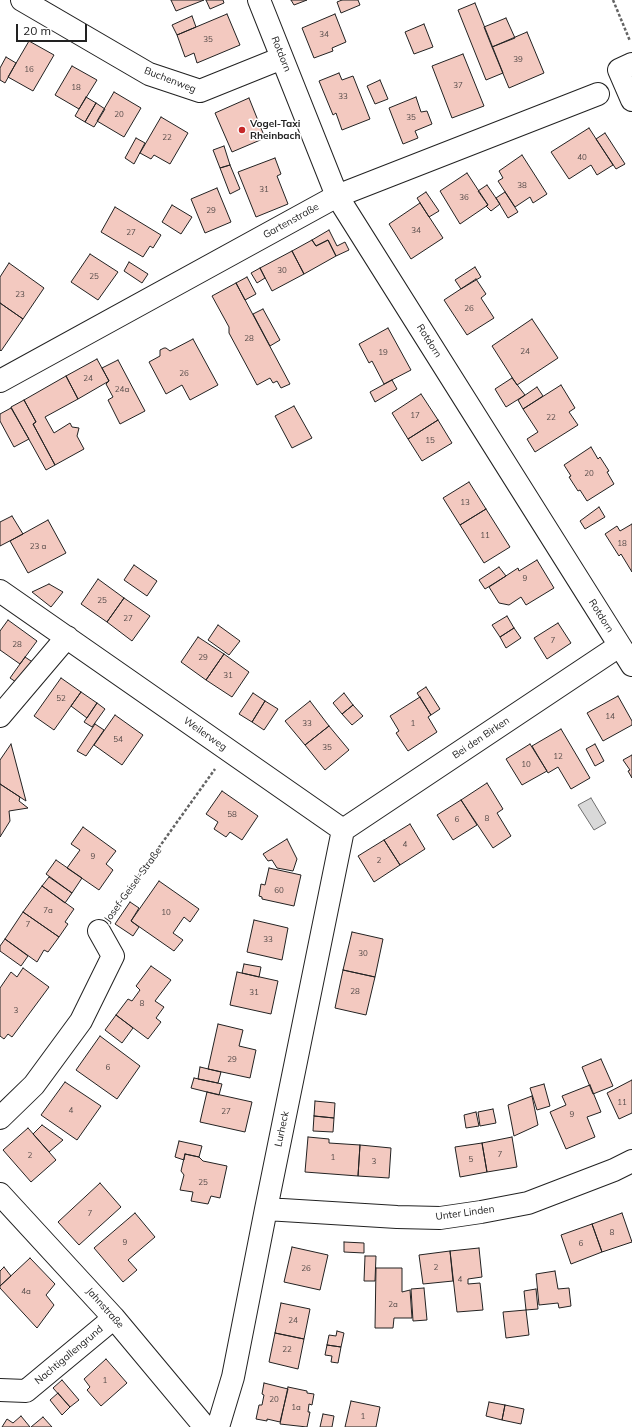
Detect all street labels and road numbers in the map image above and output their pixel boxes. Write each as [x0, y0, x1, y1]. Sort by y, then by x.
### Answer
street label: Rotdorn [268, 35, 294, 73]
street label: Buchenweg [142, 65, 198, 95]
street label: Gartenstraße [261, 201, 321, 241]
street label: Rotdorn [414, 322, 444, 360]
street label: Rotdorn [586, 597, 616, 635]
street label: Bei den Birken [450, 714, 512, 762]
street label: Weilerweg [181, 715, 229, 753]
street label: Josef-Geisel-Straße [102, 845, 164, 925]
street label: Lurheck [272, 1110, 292, 1148]
street label: Unter Linden [435, 1203, 495, 1223]
street label: Jahnstraße [84, 1285, 126, 1331]
street label: Nachtigallengrund [32, 1323, 106, 1387]

